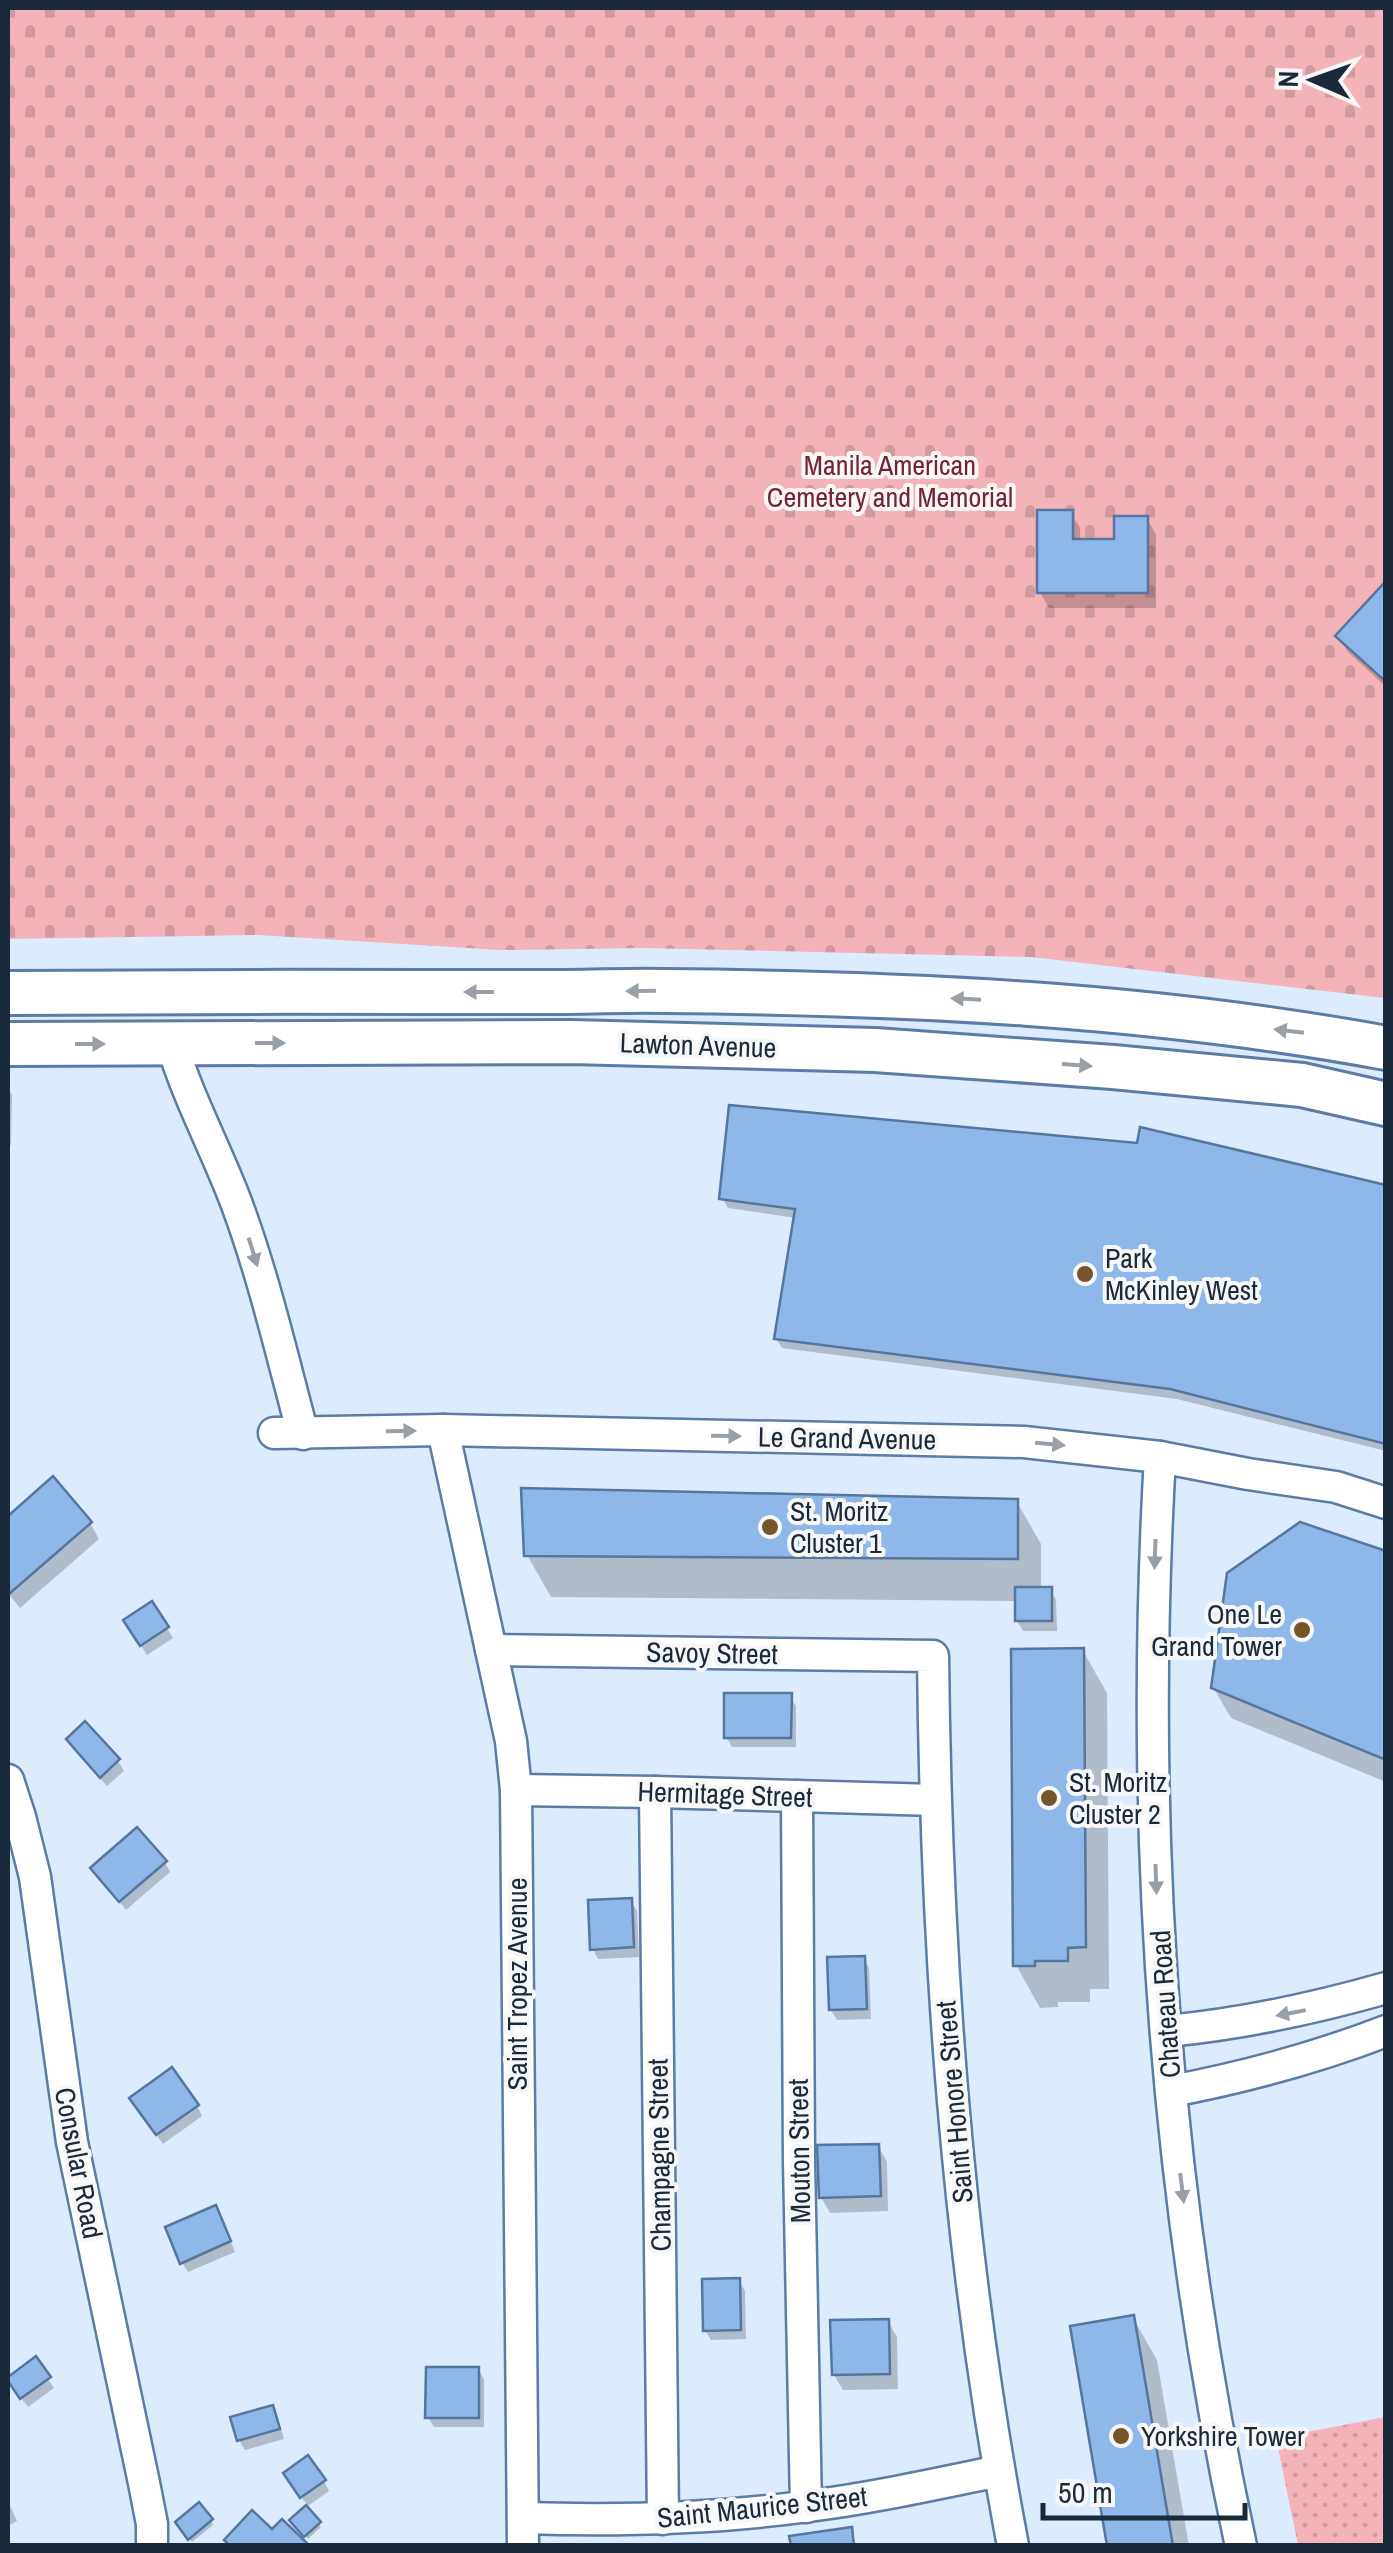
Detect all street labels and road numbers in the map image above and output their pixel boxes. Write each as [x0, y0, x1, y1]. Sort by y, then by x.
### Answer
street label: Lawton Avenue [619, 1023, 777, 1067]
street label: Le Grand Avenue [758, 1417, 936, 1459]
street label: Savoy Street [646, 1633, 778, 1673]
street label: Hermitage Street [637, 1772, 813, 1816]
street label: Saint Tropez Avenue [498, 1878, 536, 2090]
street label: Chateau Road [1141, 1929, 1189, 2079]
street label: Saint Honore Street [926, 1999, 982, 2205]
street label: Champagne Street [638, 2058, 680, 2252]
street label: Mouton Street [779, 2079, 819, 2223]
street label: Consular Road [46, 2084, 112, 2242]
street label: Saint Maurice Street [655, 2477, 869, 2537]

